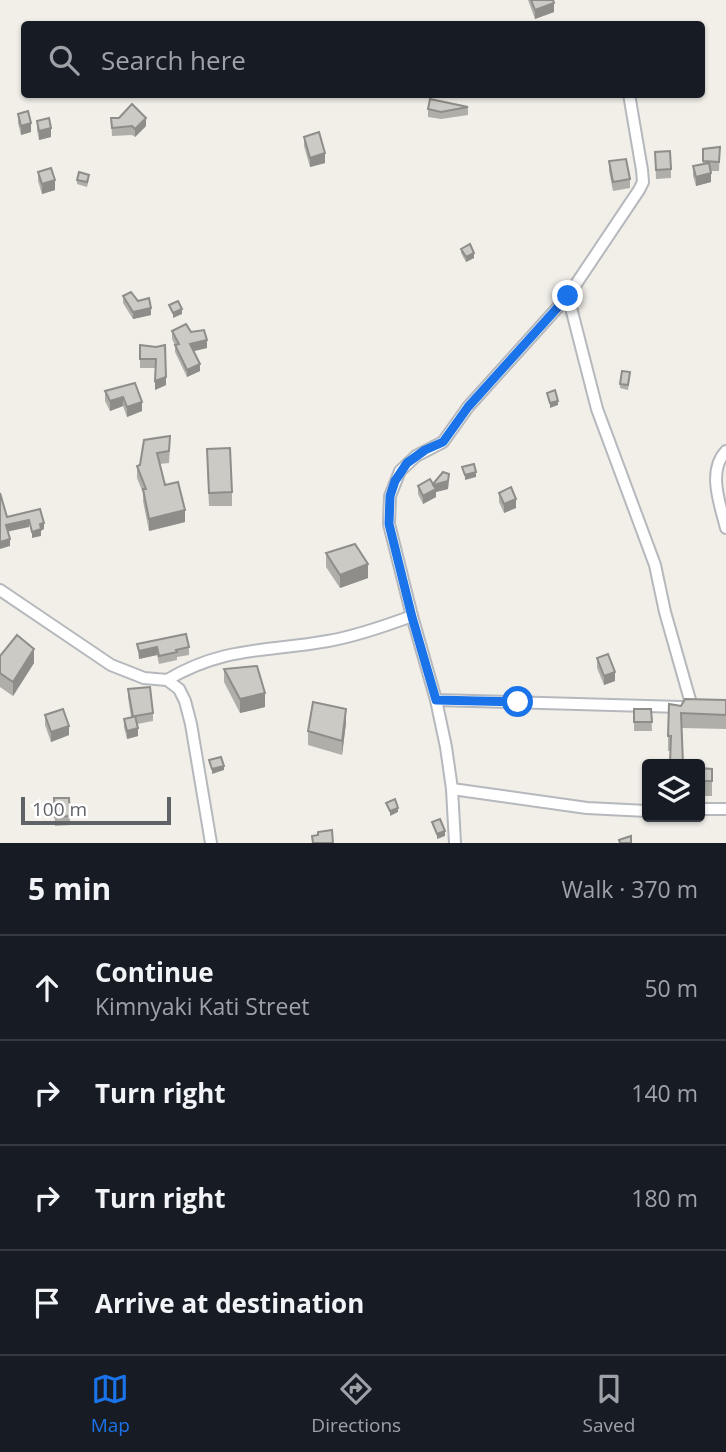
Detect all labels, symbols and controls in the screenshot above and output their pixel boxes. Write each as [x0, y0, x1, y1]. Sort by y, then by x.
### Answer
search box [21, 21, 705, 98]
icon: search [45, 41, 83, 79]
text: Search here [101, 42, 246, 78]
route end [552, 280, 583, 311]
route start [502, 686, 533, 717]
map controls [642, 759, 705, 822]
button: layers [642, 759, 705, 822]
scale bar [21, 794, 172, 826]
text: 100 m [32, 796, 87, 822]
text: 5 min [28, 868, 111, 909]
text: Walk · 370 m [561, 873, 698, 905]
text: Continue [95, 954, 214, 990]
icon: ahead [28, 969, 66, 1007]
text: 50 m [644, 972, 698, 1004]
text: Kimnyaki Kati Street [95, 990, 310, 1022]
icon: right [28, 1074, 66, 1112]
text: Turn right [95, 1075, 226, 1111]
text: 140 m [631, 1077, 698, 1109]
icon: right [28, 1179, 66, 1217]
text: Turn right [95, 1180, 226, 1216]
text: 180 m [631, 1182, 698, 1214]
icon: arrive [28, 1284, 66, 1322]
text: Arrive at destination [95, 1285, 364, 1321]
tab: Map [91, 1370, 130, 1438]
tab: Directions [311, 1370, 401, 1438]
tab: Saved [583, 1370, 635, 1438]

